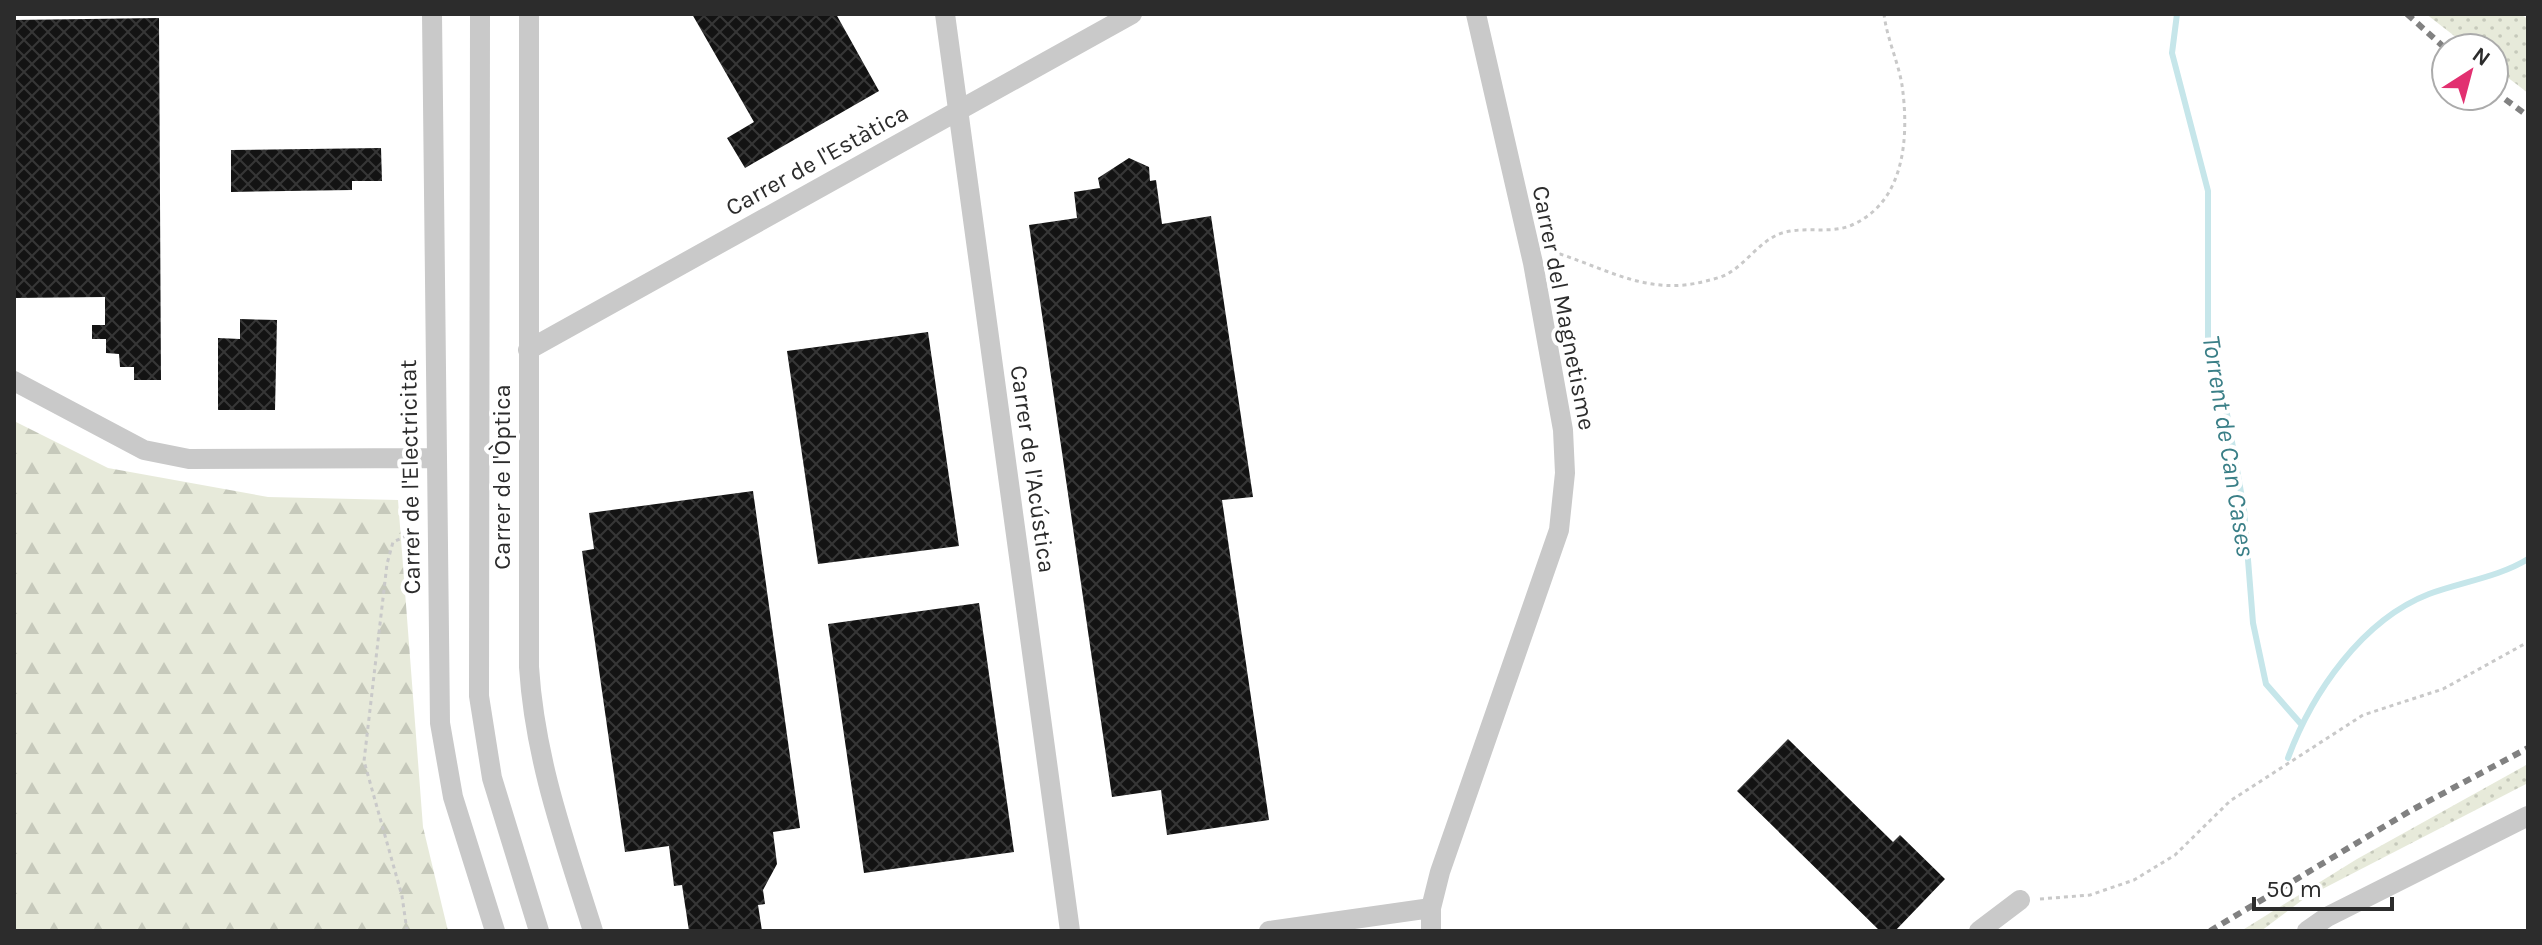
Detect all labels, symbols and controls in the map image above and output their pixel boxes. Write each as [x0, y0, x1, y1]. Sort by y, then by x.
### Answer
north arrow [2430, 32, 2510, 112]
text: N [2467, 41, 2495, 72]
street label: Carrer de l'Estàtica [721, 98, 913, 222]
street label: Carrer del Magnetisme [1527, 183, 1601, 433]
water label: Torrent de Can Cases [2196, 333, 2261, 559]
street label: Carrer de l'Electricitat [394, 359, 426, 595]
street label: Carrer de l'Acústica [1005, 363, 1061, 575]
street label: Carrer de l'Òptica [488, 384, 516, 570]
scale bar [2254, 861, 2392, 911]
text: 50 m [2266, 875, 2322, 903]

